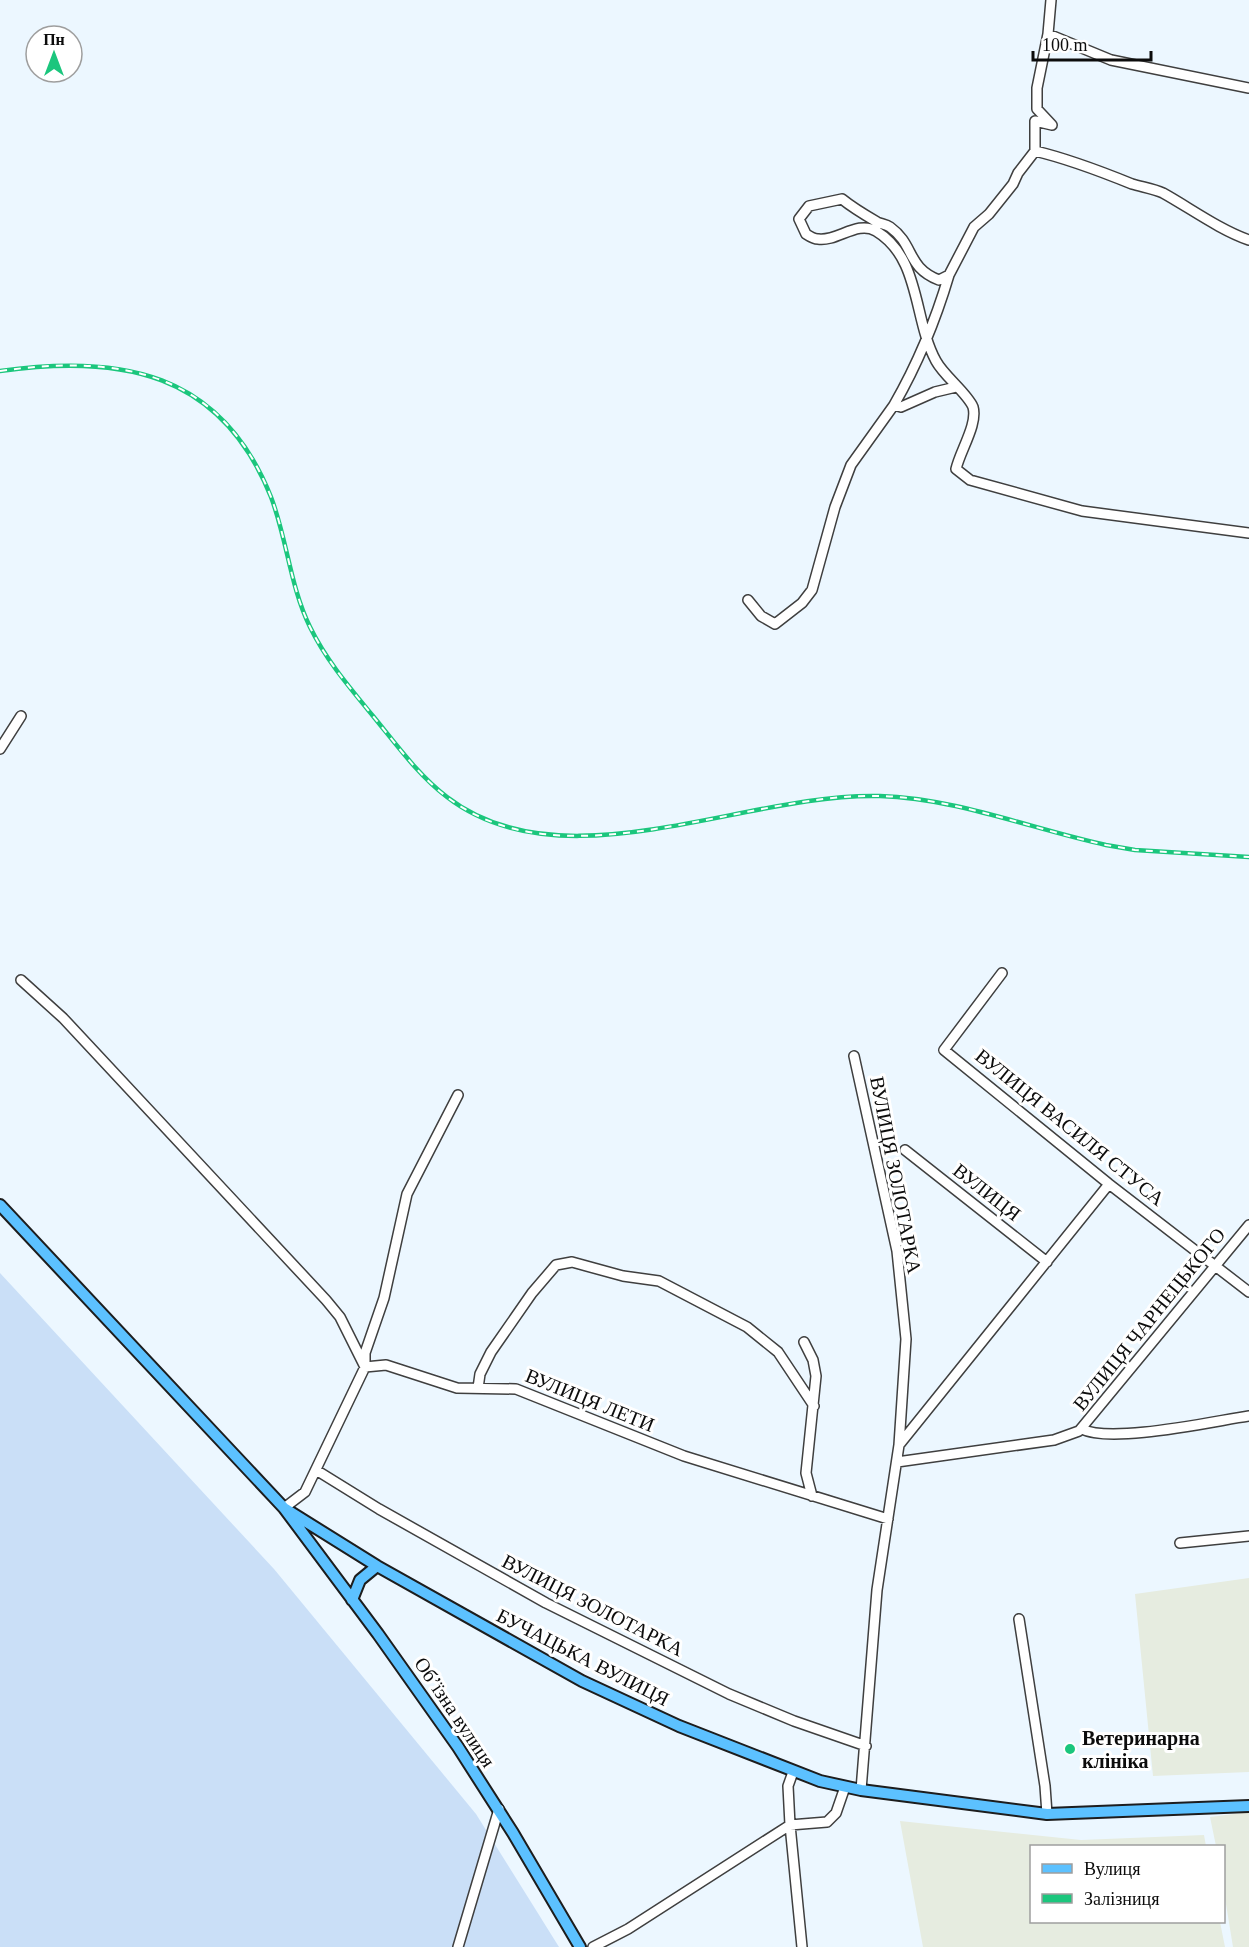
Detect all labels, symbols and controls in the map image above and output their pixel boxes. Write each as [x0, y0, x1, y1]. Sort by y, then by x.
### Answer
north arrow [24, 24, 84, 84]
scale bar [1033, 24, 1152, 62]
text: Пн [43, 31, 65, 48]
text: 100 m [1042, 35, 1088, 55]
street label: ВУЛИЦЯ ВАСИЛЯ СТУСА [971, 1043, 1169, 1211]
street label: ВУЛИЦЯ ЗОЛОТАРКА [865, 1075, 926, 1276]
street label: ВУЛИЦЯ [948, 1158, 1026, 1226]
street label: ВУЛИЦЯ ЧАРНЕЦЬКОГО [1069, 1223, 1230, 1415]
street label: ВУЛИЦЯ ЛЕТИ [522, 1364, 658, 1437]
street label: ВУЛИЦЯ ЗОЛОТАРКА [498, 1550, 688, 1661]
street label: БУЧАЦЬКА ВУЛИЦЯ [493, 1604, 673, 1711]
street label: Обʼїзна вулиця [409, 1653, 500, 1772]
place label: Ветеринарна клініка [1082, 1727, 1200, 1772]
marker: Ветеринарна клініка [1063, 1742, 1077, 1756]
legend [1030, 1845, 1225, 1923]
text: Вулиця [1084, 1859, 1141, 1879]
text: Залізниця [1084, 1889, 1159, 1909]

